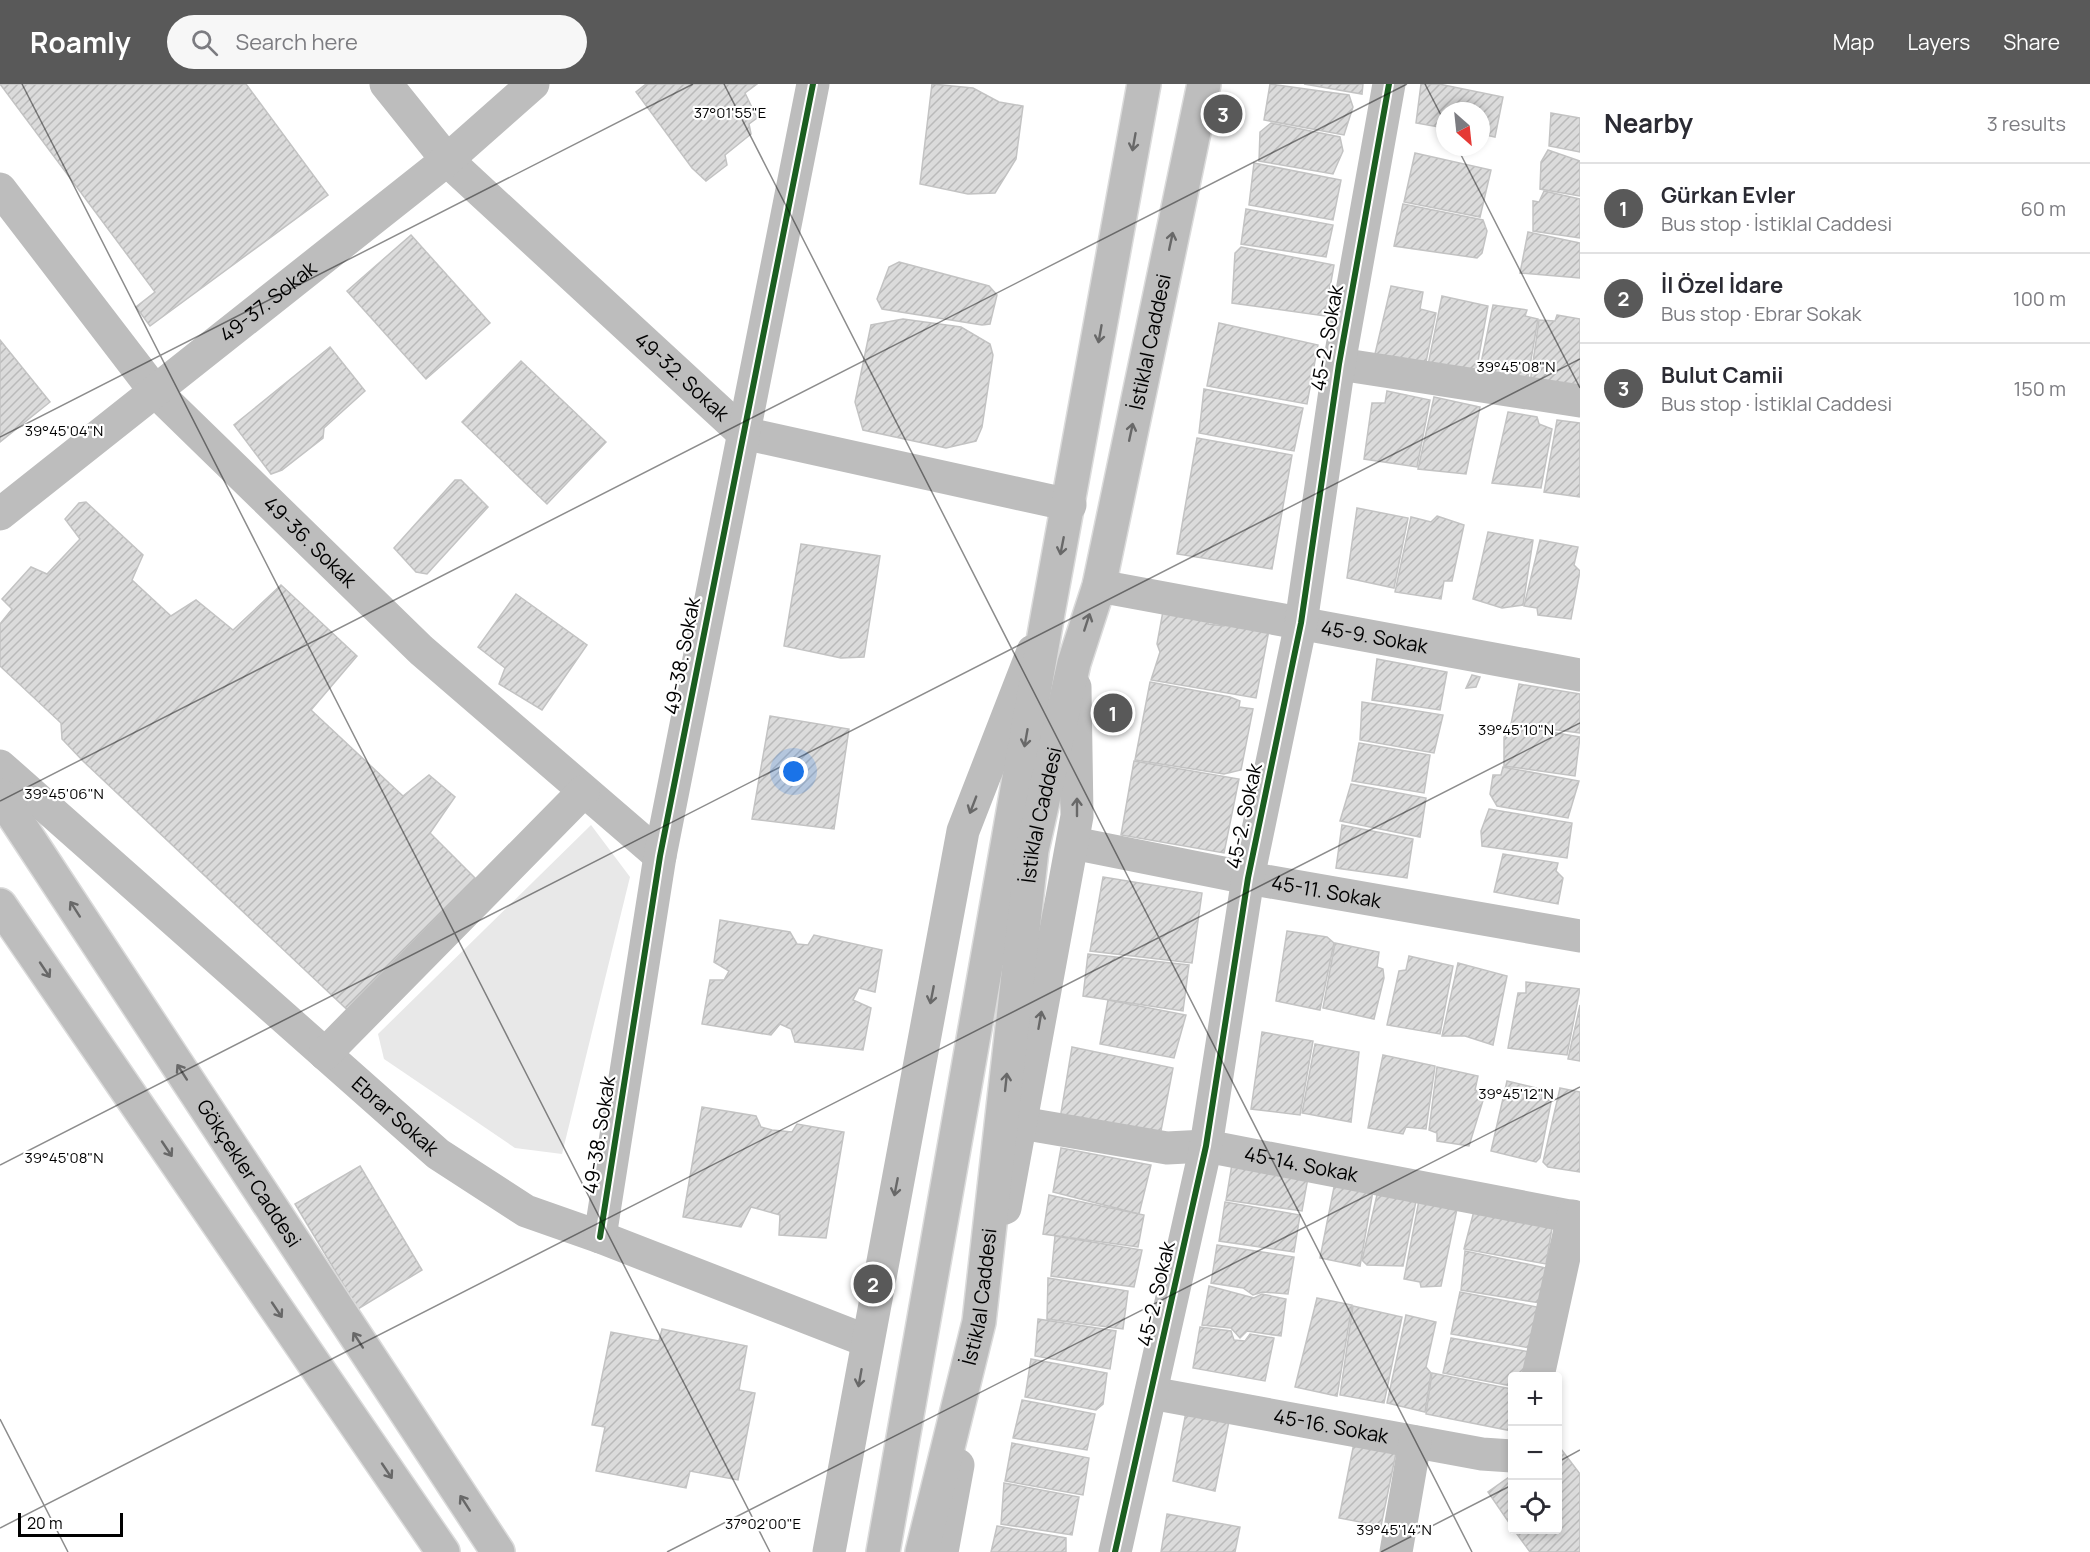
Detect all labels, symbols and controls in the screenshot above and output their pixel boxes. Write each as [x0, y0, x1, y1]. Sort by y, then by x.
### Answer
search box [167, 15, 587, 69]
text: Roamly [30, 23, 131, 61]
icon: search [188, 26, 221, 59]
text: Search here [236, 27, 358, 57]
text: Map [1833, 28, 1874, 56]
text: Layers [1907, 28, 1970, 56]
text: Share [2003, 28, 2060, 56]
pin: 3 [1204, 92, 1242, 136]
text: 37°01'55"E [694, 102, 766, 123]
north arrow [1436, 102, 1490, 156]
text: Nearby [1604, 105, 1693, 141]
text: 3 results [1987, 110, 2066, 137]
one-way arrow [1128, 131, 1139, 151]
text: Gürkan Evler [1661, 180, 1796, 210]
text: 1 [1619, 195, 1628, 222]
text: 60 m [2020, 195, 2066, 222]
text: Bus stop · İstiklal Caddesi [1661, 210, 1892, 237]
one-way arrow [1166, 232, 1177, 252]
street label: 49-37. Sokak [214, 254, 323, 348]
text: İl Özel İdare [1661, 270, 1783, 300]
street label: İstiklal Caddesi [1122, 271, 1177, 412]
street label: 45-2. Sokak [1304, 282, 1349, 393]
text: 2 [1618, 285, 1629, 312]
text: 100 m [2013, 285, 2066, 312]
text: Bus stop · Ebrar Sokak [1661, 300, 1861, 327]
one-way arrow [1094, 323, 1105, 343]
street label: 49-32. Sokak [629, 326, 736, 427]
text: 39°45'08"N [1476, 356, 1556, 377]
text: Bulut Camii [1661, 360, 1784, 390]
text: 3 [1618, 375, 1629, 402]
text: 150 m [2013, 375, 2066, 402]
text: Bus stop · İstiklal Caddesi [1661, 390, 1892, 417]
text: 39°45'04"N [25, 420, 103, 441]
one-way arrow [1126, 423, 1137, 442]
street label: 49-36. Sokak [258, 490, 364, 594]
one-way arrow [1056, 536, 1067, 555]
street label: 49-38. Sokak [657, 594, 706, 717]
one-way arrow [1083, 613, 1094, 632]
street label: 45-9. Sokak [1319, 613, 1431, 660]
pin: 1 [1094, 690, 1132, 736]
text: 39°45'10"N [1478, 719, 1554, 740]
one-way arrow [1020, 728, 1031, 747]
street label: İstiklal Caddesi [1014, 744, 1068, 884]
your location [779, 757, 808, 786]
street label: 45-2. Sokak [1219, 760, 1268, 871]
text: 39°45'06"N [24, 783, 104, 804]
one-way arrow [967, 795, 978, 814]
one-way arrow [1071, 797, 1083, 817]
street label: 45-11. Sokak [1270, 868, 1384, 914]
one-way arrow [69, 901, 81, 918]
one-way arrow [39, 962, 51, 978]
one-way arrow [926, 985, 937, 1004]
one-way arrow [1035, 1010, 1046, 1030]
one-way arrow [176, 1064, 188, 1081]
street label: Ebrar Sokak [346, 1070, 446, 1162]
one-way arrow [1001, 1072, 1012, 1092]
street label: 49-38. Sokak [576, 1073, 621, 1196]
text: 39°45'12"N [1478, 1083, 1554, 1104]
street label: Gökçekler Caddesi [191, 1094, 308, 1252]
one-way arrow [161, 1140, 173, 1156]
street label: 45-14. Sokak [1242, 1140, 1361, 1188]
text: 39°45'08"N [24, 1147, 104, 1168]
one-way arrow [890, 1176, 901, 1196]
street label: İstiklal Caddesi [955, 1227, 1002, 1368]
street label: 45-2. Sokak [1130, 1238, 1181, 1349]
pin: 2 [854, 1262, 892, 1306]
one-way arrow [271, 1301, 283, 1317]
one-way arrow [352, 1332, 364, 1349]
one-way arrow [854, 1368, 865, 1388]
map controls [1508, 1372, 1562, 1534]
button: + [1508, 1372, 1562, 1426]
street label: 45-16. Sokak [1271, 1402, 1392, 1450]
button: − [1508, 1426, 1562, 1480]
one-way arrow [381, 1462, 393, 1478]
button: locate [1508, 1480, 1562, 1534]
one-way arrow [459, 1495, 471, 1512]
scale bar [18, 1510, 123, 1538]
text: 20 m [27, 1512, 63, 1534]
text: 37°02'00"E [725, 1513, 801, 1534]
text: 39°45'14"N [1356, 1519, 1432, 1540]

